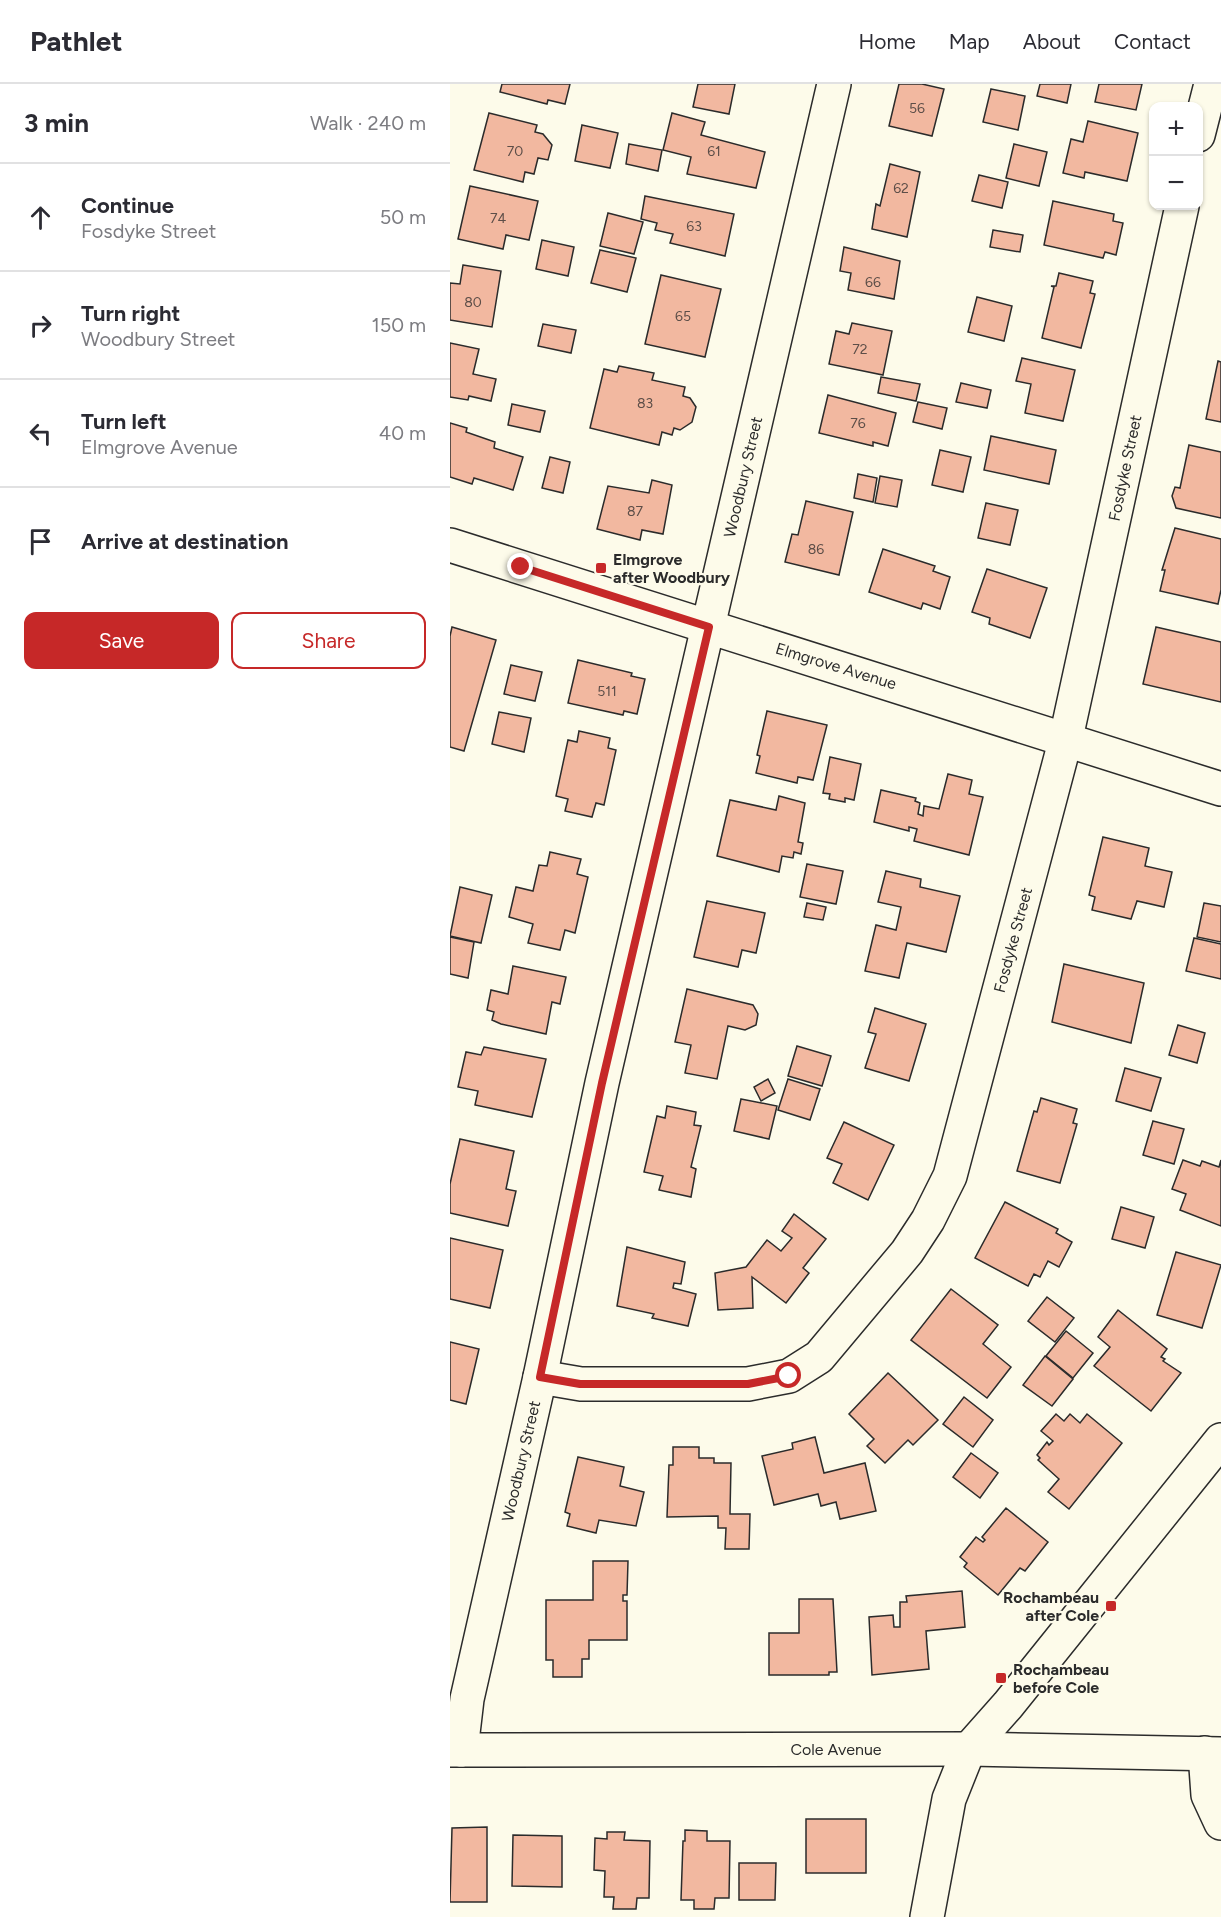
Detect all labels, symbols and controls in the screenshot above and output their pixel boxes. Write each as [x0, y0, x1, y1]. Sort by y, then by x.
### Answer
text: Pathlet [30, 24, 122, 58]
text: Home [859, 29, 916, 54]
text: Map [949, 29, 990, 54]
text: About [1023, 29, 1081, 54]
text: Contact [1114, 29, 1191, 54]
house number: 56 [909, 100, 925, 117]
map controls [1149, 102, 1203, 210]
button: + [1149, 102, 1203, 156]
text: 3 min [24, 107, 89, 139]
text: Walk · 240 m [310, 111, 426, 135]
house number: 70 [507, 143, 523, 160]
house number: 61 [707, 143, 721, 160]
button: − [1149, 156, 1203, 210]
house number: 62 [893, 180, 909, 197]
text: Continue [81, 192, 174, 219]
icon: ahead [24, 201, 57, 234]
text: 50 m [380, 205, 426, 229]
house number: 74 [490, 210, 506, 227]
house number: 63 [686, 218, 702, 235]
text: Fosdyke Street [81, 219, 216, 243]
house number: 66 [865, 274, 881, 291]
house number: 80 [464, 294, 482, 311]
text: Turn right [81, 300, 180, 327]
house number: 65 [675, 308, 691, 325]
icon: right [24, 309, 57, 342]
text: 150 m [371, 313, 426, 337]
text: Woodbury Street [81, 327, 235, 351]
house number: 72 [852, 341, 868, 358]
house number: 83 [637, 395, 653, 412]
text: Turn left [81, 408, 167, 435]
street label: Fosdyke Street [1104, 413, 1146, 523]
street label: Woodbury Street [720, 415, 766, 539]
house number: 76 [850, 415, 866, 432]
icon: left [24, 417, 57, 450]
text: 40 m [379, 421, 426, 445]
text: Elmgrove Avenue [81, 435, 238, 459]
house number: 87 [627, 503, 644, 520]
icon: arrive [24, 525, 57, 558]
text: Arrive at destination [81, 528, 289, 555]
house number: 86 [808, 541, 824, 558]
place label: Elmgrove after Woodbury [613, 550, 731, 587]
route end [507, 553, 533, 579]
marker: Elmgrove after Woodbury [594, 561, 608, 575]
button: Save [24, 612, 219, 669]
button: Share [231, 612, 426, 669]
street label: Elmgrove Avenue [773, 639, 899, 693]
house number: 511 [597, 683, 617, 700]
street label: Fosdyke Street [990, 885, 1036, 995]
route start [775, 1362, 801, 1388]
street label: Woodbury Street [498, 1399, 544, 1523]
place label: Rochambeau after Cole [1003, 1588, 1099, 1625]
marker: Rochambeau after Cole [1104, 1599, 1118, 1613]
place label: Rochambeau before Cole [1013, 1660, 1109, 1697]
marker: Rochambeau before Cole [994, 1671, 1008, 1685]
street label: Cole Avenue [790, 1740, 882, 1759]

